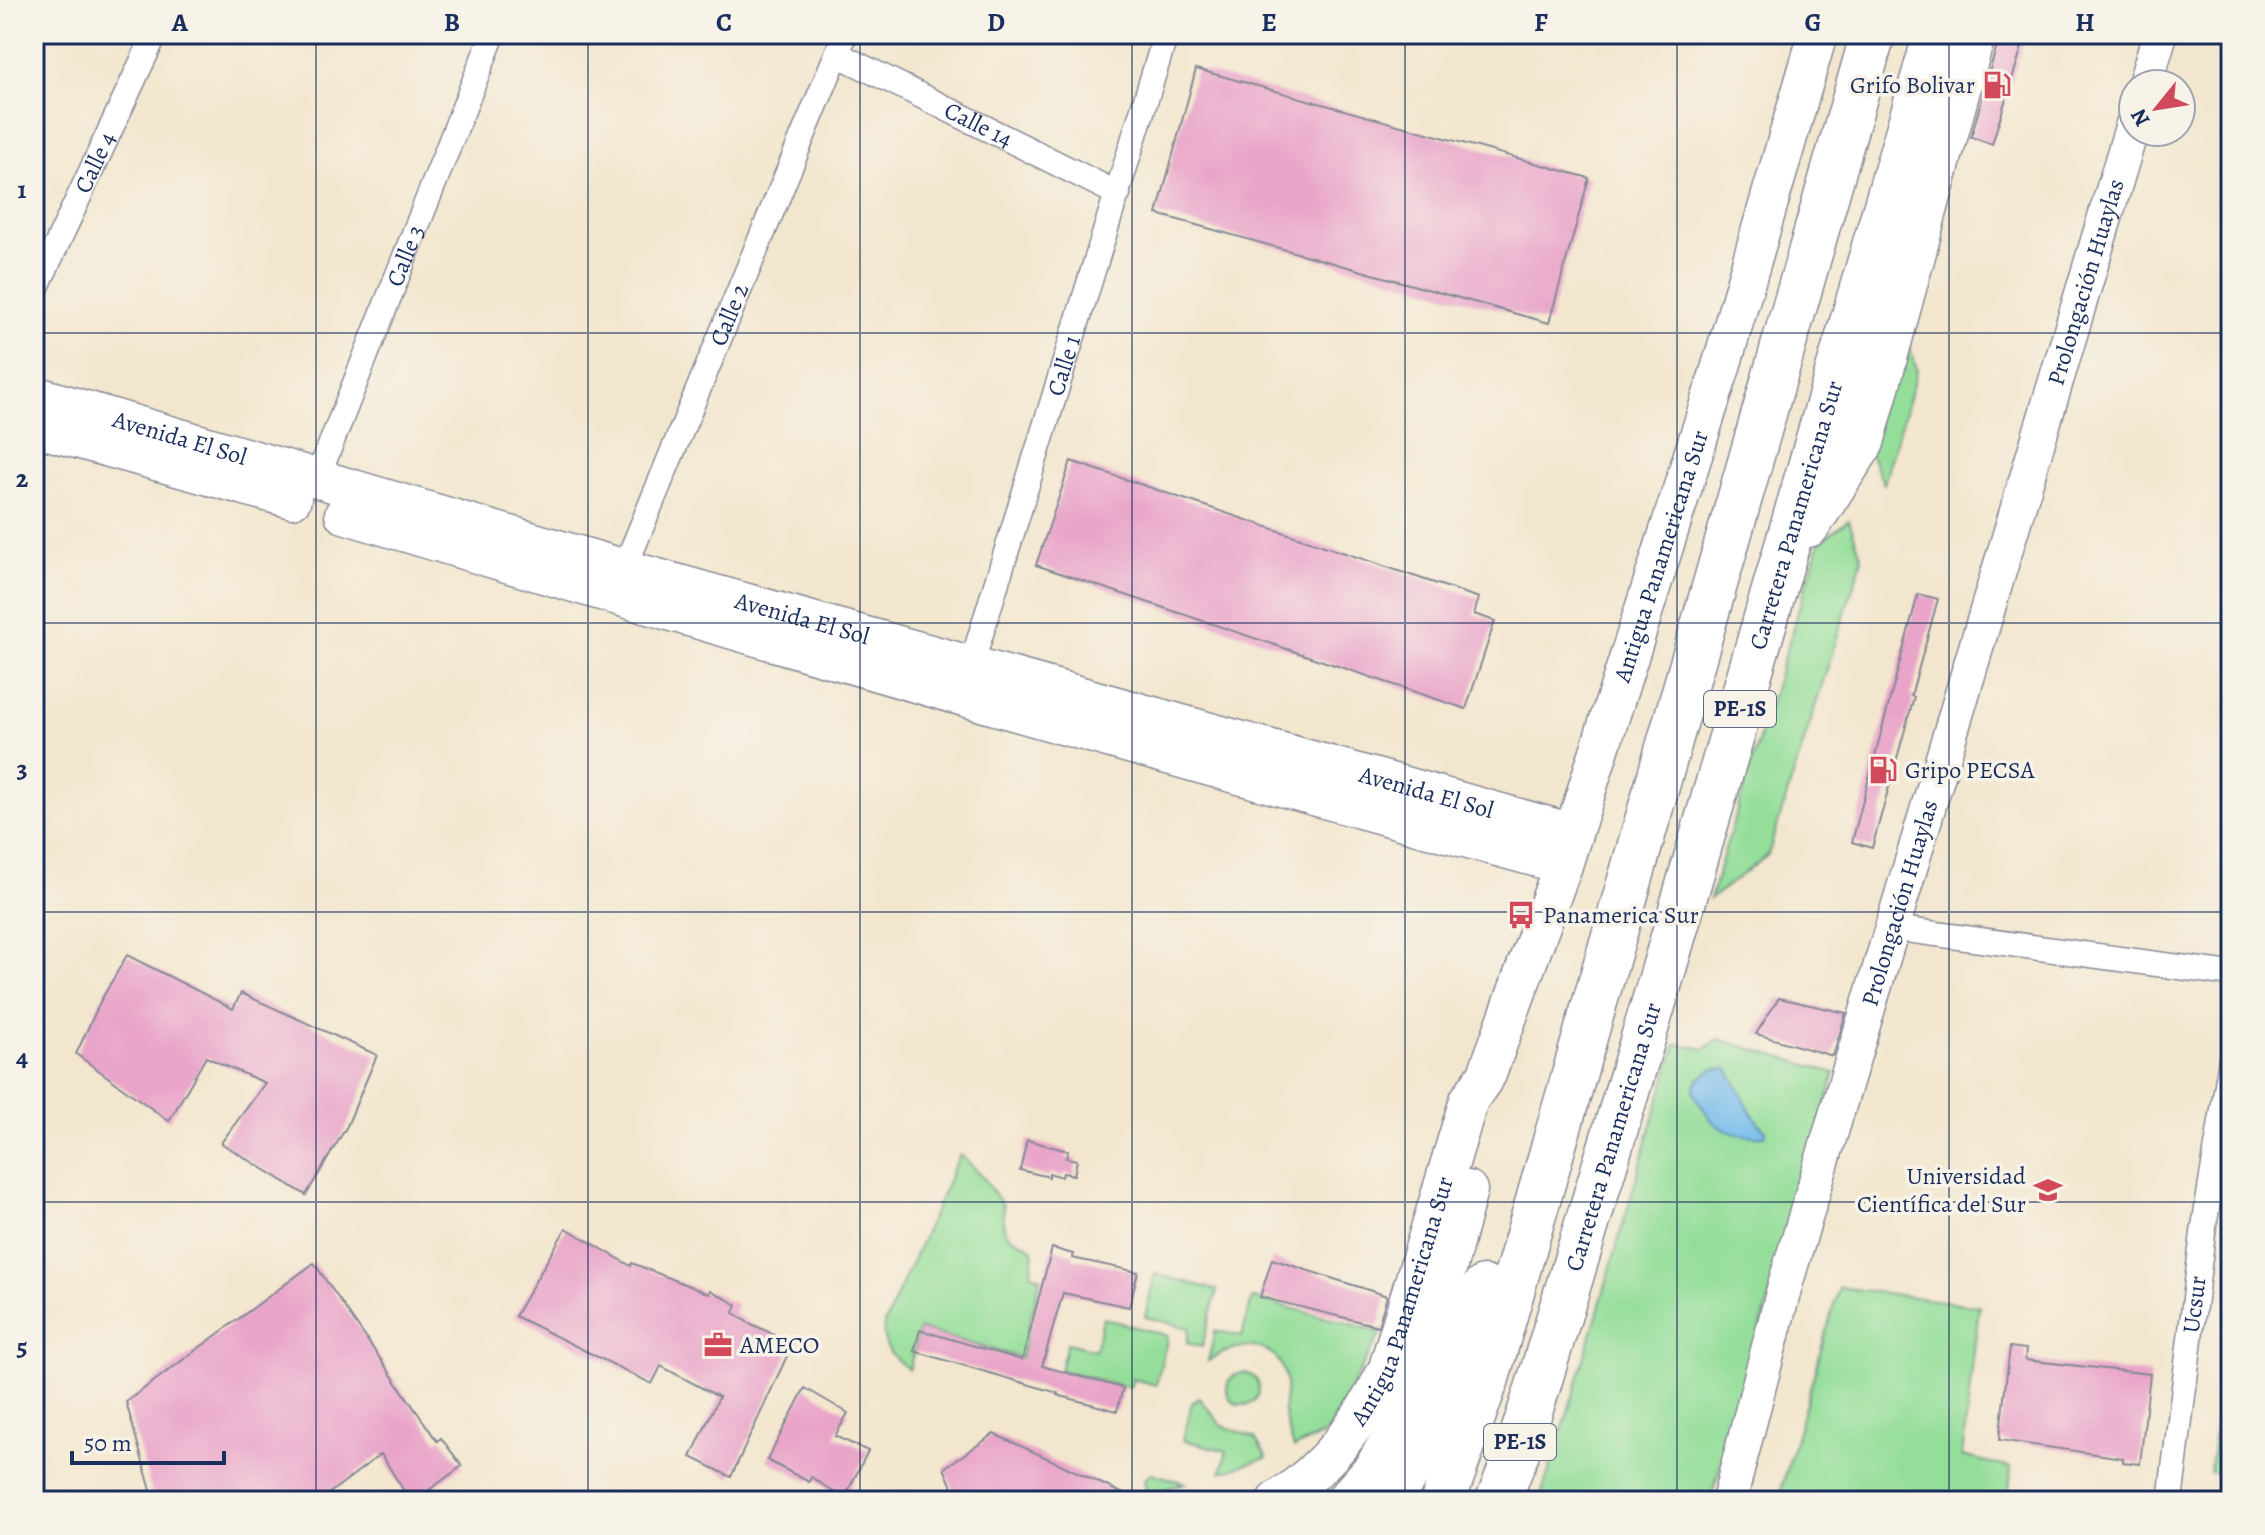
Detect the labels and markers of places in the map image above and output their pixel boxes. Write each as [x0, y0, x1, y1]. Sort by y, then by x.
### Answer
place label: Grifo Bolivar [1850, 69, 1975, 101]
fuel station icon: Grifo Bolivar [1982, 70, 2012, 100]
place label: Gripo PECSA [1905, 754, 2036, 786]
fuel station icon: Gripo PECSA [1868, 755, 1898, 785]
place label: Panamerica Sur [1543, 899, 1699, 931]
bus stop icon: Panamerica Sur [1506, 900, 1536, 930]
place label: Universidad Científica del Sur [1857, 1160, 2026, 1220]
school or university icon: Universidad Científica del Sur [2033, 1175, 2063, 1205]
place label: AMECO [739, 1329, 819, 1361]
office icon: AMECO [703, 1330, 733, 1360]

